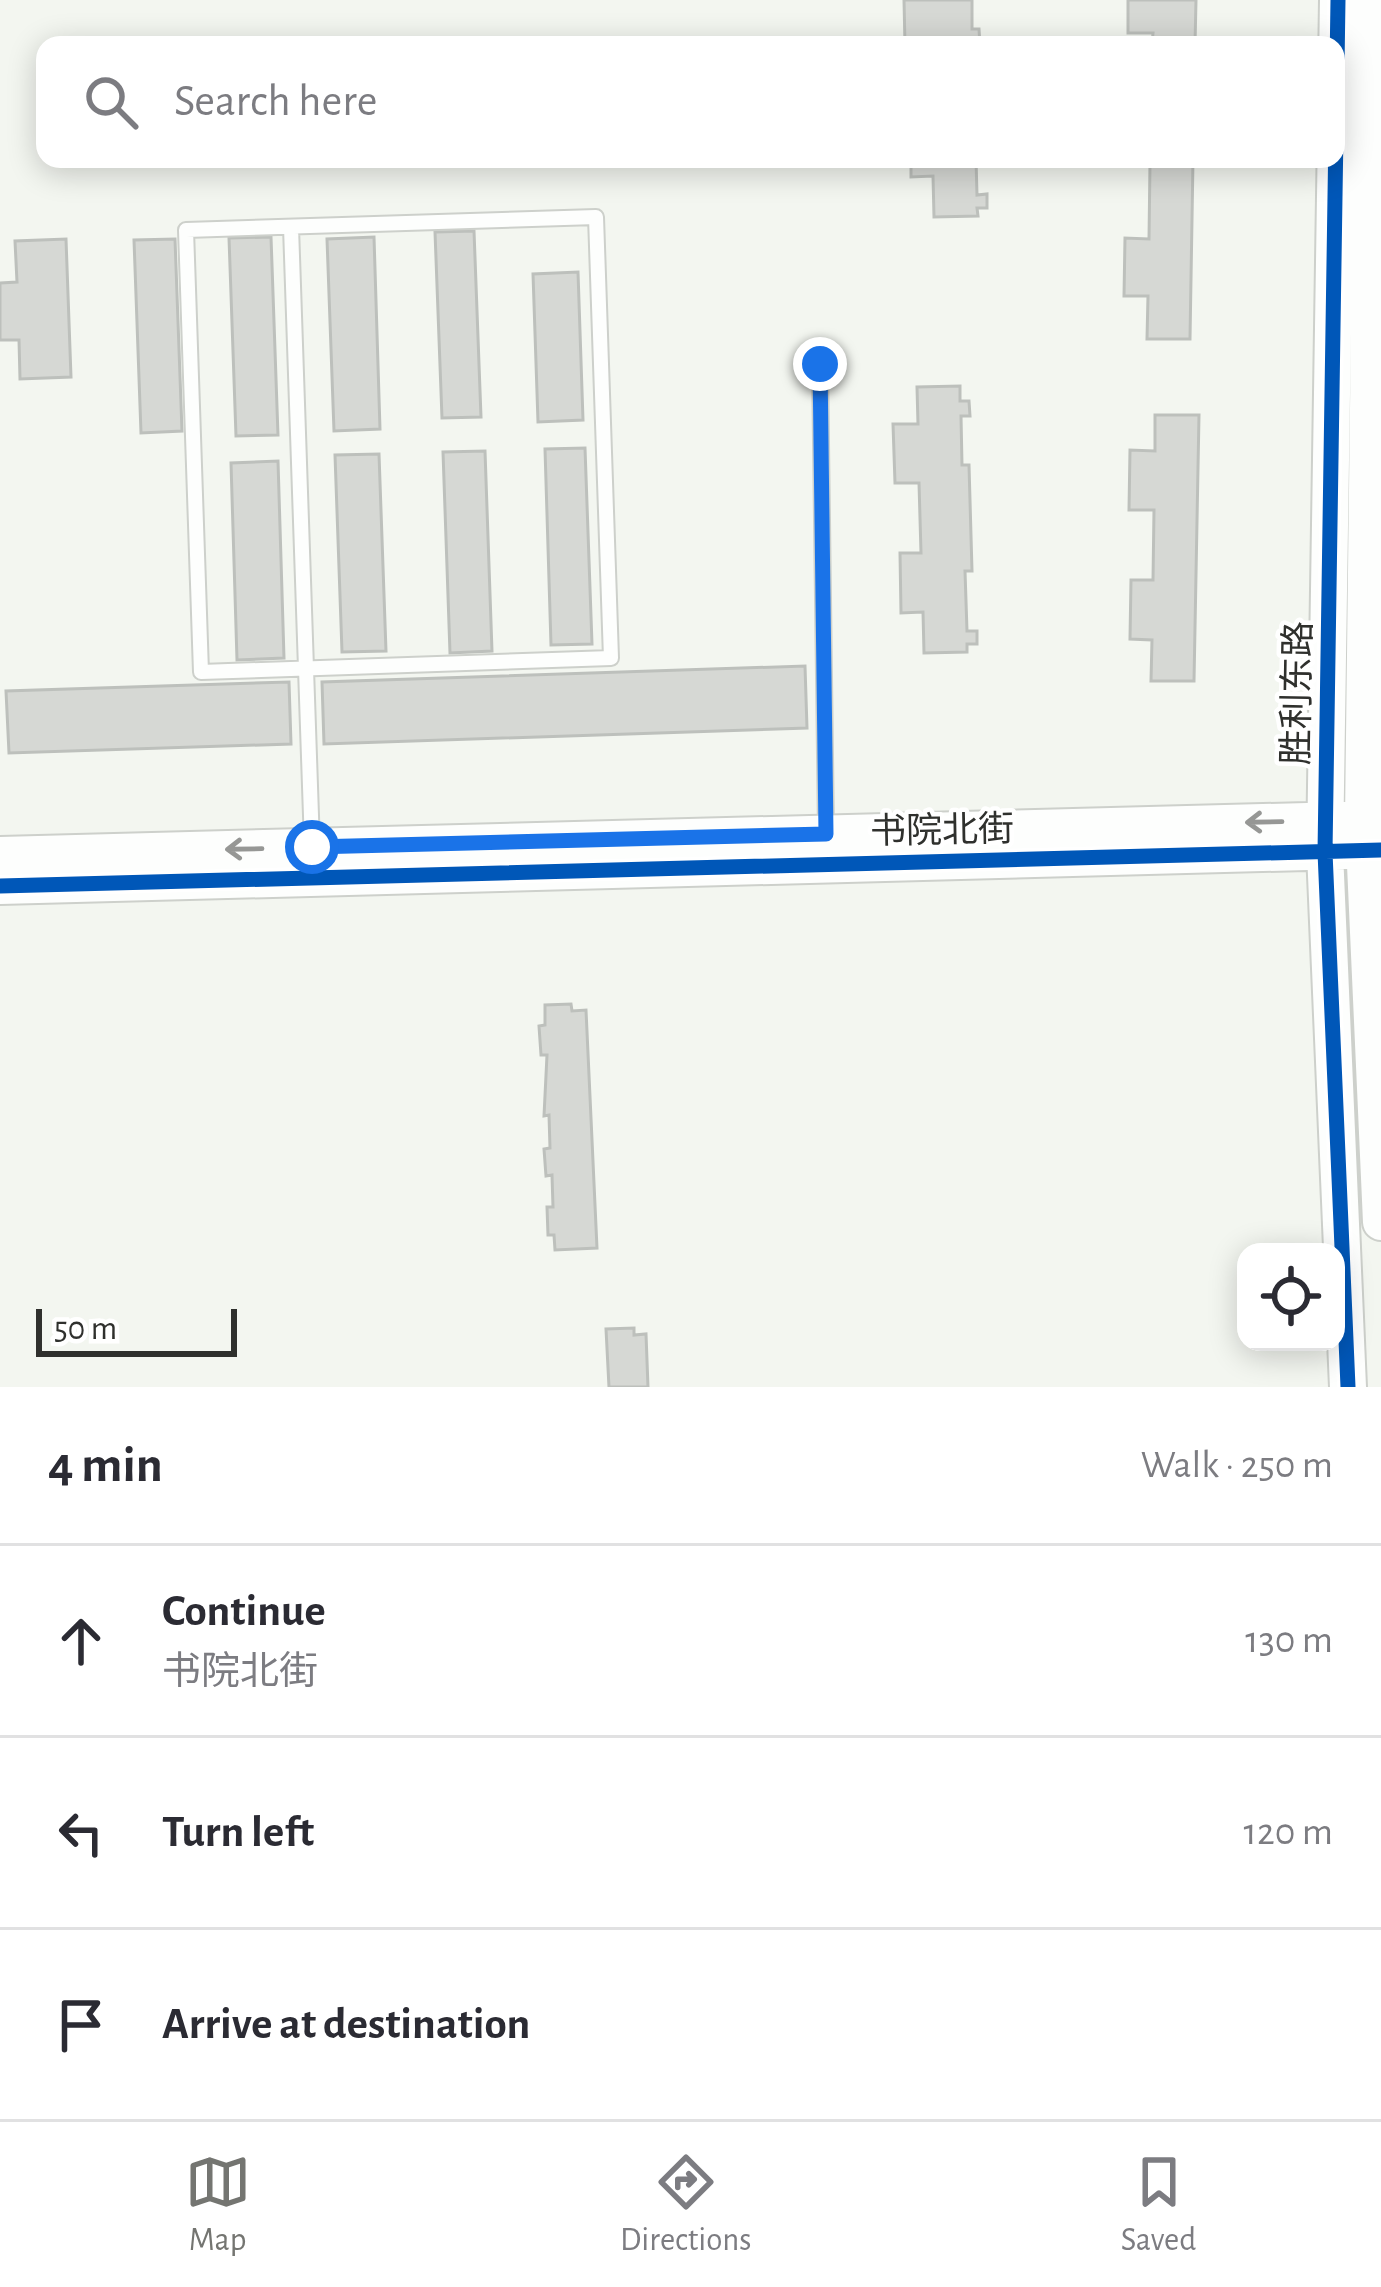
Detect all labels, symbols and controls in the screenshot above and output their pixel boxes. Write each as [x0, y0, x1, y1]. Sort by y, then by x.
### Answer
search box [36, 36, 1345, 168]
icon: search [78, 69, 144, 135]
text: Search here [174, 79, 377, 124]
route end [793, 337, 847, 391]
street label: 胜利东路 [1277, 621, 1317, 765]
street label: 书院北街 [870, 810, 1014, 850]
one-way arrow [1245, 811, 1284, 834]
route start [285, 820, 339, 874]
one-way arrow [225, 837, 264, 860]
map controls [1237, 1243, 1345, 1351]
button: locate [1237, 1243, 1345, 1351]
scale bar [36, 1303, 237, 1356]
text: 50 m [54, 1313, 117, 1346]
text: 4 min [48, 1440, 163, 1491]
text: Walk · 250 m [1141, 1446, 1333, 1485]
text: Continue [162, 1589, 326, 1634]
icon: ahead [48, 1608, 114, 1674]
text: 130 m [1245, 1621, 1333, 1660]
text: 书院北街 [162, 1653, 318, 1692]
icon: left [48, 1800, 114, 1866]
text: Turn left [162, 1810, 314, 1855]
text: 120 m [1244, 1813, 1333, 1852]
icon: arrive [48, 1992, 114, 2058]
text: Arrive at destination [162, 2002, 530, 2047]
tab: Map [185, 2149, 251, 2261]
tab: Directions [620, 2149, 751, 2261]
tab: Saved [1121, 2149, 1196, 2261]

